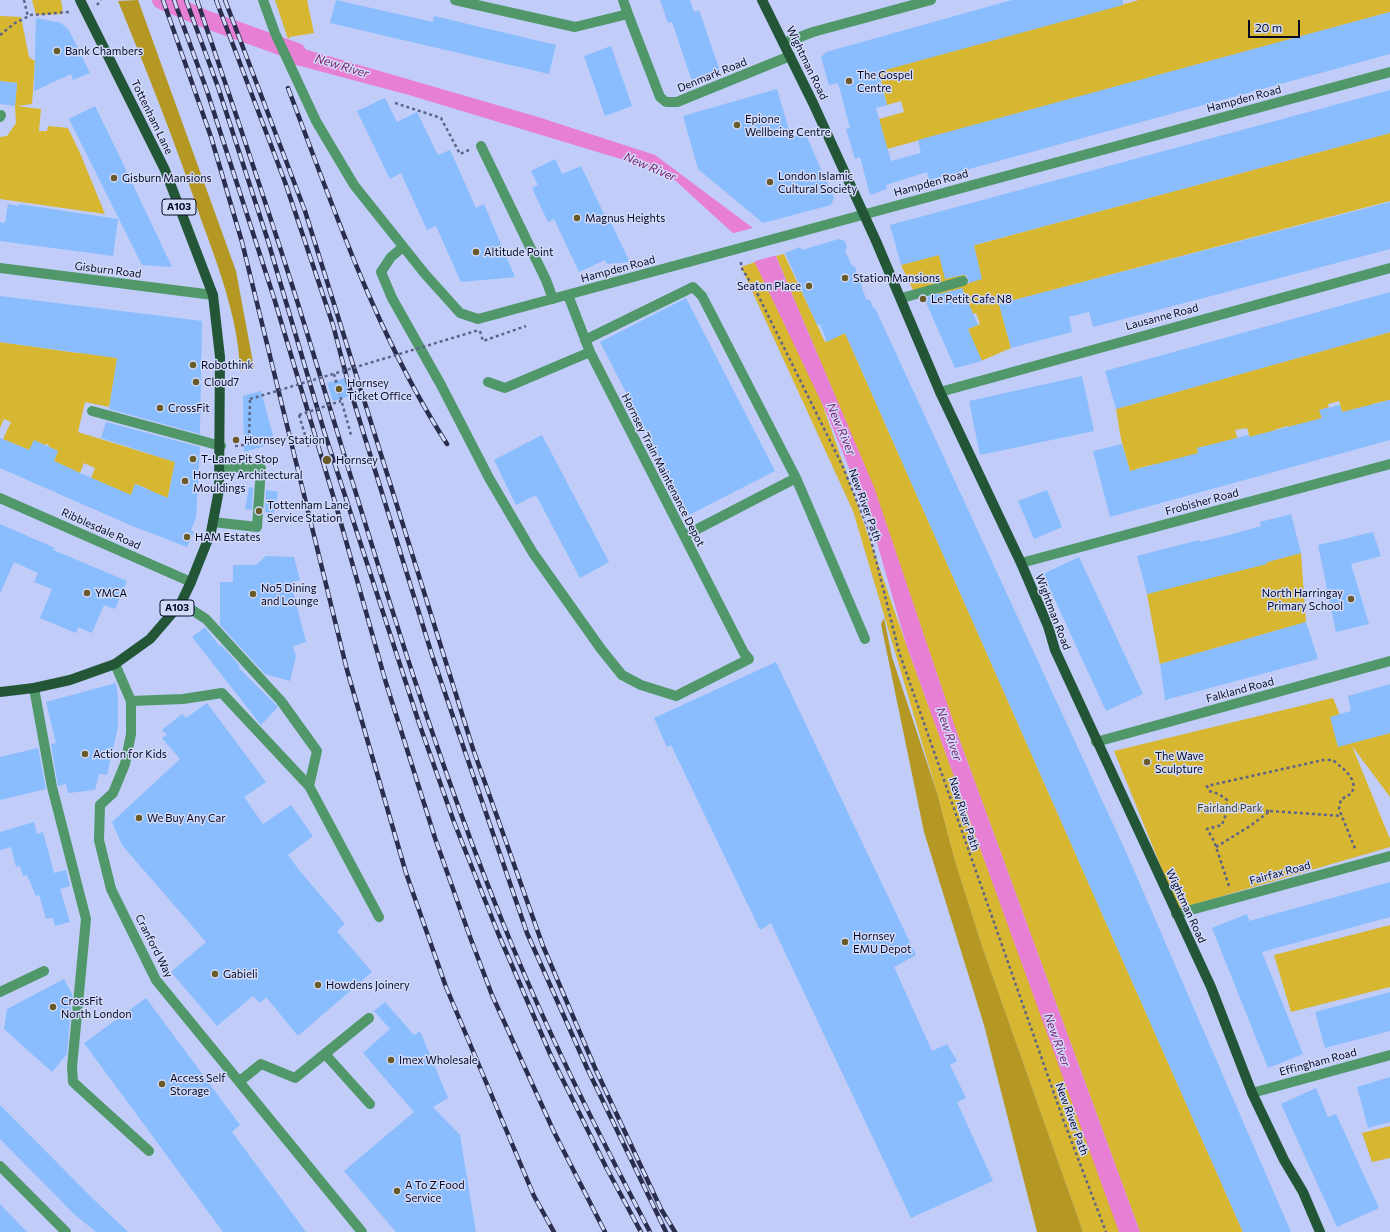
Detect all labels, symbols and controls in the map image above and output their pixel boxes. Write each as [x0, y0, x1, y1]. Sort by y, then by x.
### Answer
scale bar [1250, 12, 1302, 38]
text: 20 m [1255, 20, 1282, 34]
street label: Wightman Road [783, 24, 831, 102]
place label: Bank Chambers [65, 44, 143, 58]
marker: Bank Chambers [52, 46, 62, 56]
water label: New River [313, 51, 371, 81]
street label: Denmark Road [675, 55, 749, 95]
place label: The Gospel Centre [857, 68, 913, 94]
marker: The Gospel Centre [844, 76, 854, 86]
street label: Tottenham Lane [128, 77, 176, 157]
street label: Hampden Road [1205, 83, 1283, 115]
place label: Epione Wellbeing Centre [745, 112, 831, 138]
marker: Epione Wellbeing Centre [732, 120, 742, 130]
water label: New River [622, 150, 678, 184]
street label: Hampden Road [892, 167, 970, 199]
place label: London Islamic Cultural Society [778, 169, 857, 195]
place label: Gisburn Mansions [122, 171, 212, 185]
marker: Gisburn Mansions [109, 173, 119, 183]
marker: London Islamic Cultural Society [765, 177, 775, 187]
road number: A103 [162, 199, 196, 215]
place label: Magnus Heights [585, 211, 665, 225]
marker: Magnus Heights [572, 213, 582, 223]
place label: Altitude Point [484, 245, 554, 259]
marker: Altitude Point [471, 247, 481, 257]
street label: Hampden Road [579, 253, 657, 285]
street label: Gisburn Road [74, 259, 142, 281]
place label: Station Mansions [853, 271, 940, 285]
marker: Station Mansions [840, 273, 850, 283]
place label: Seaton Place [737, 279, 801, 293]
marker: Seaton Place [804, 281, 814, 291]
place label: Le Petit Cafe N8 [931, 292, 1012, 306]
marker: Le Petit Cafe N8 [918, 294, 928, 304]
street label: Lausanne Road [1124, 301, 1200, 333]
place label: Robothink [201, 358, 253, 372]
marker: Robothink [188, 360, 198, 370]
place label: Cloud7 [204, 375, 239, 389]
place label: Hornsey Ticket Office [347, 376, 412, 402]
marker: Cloud7 [191, 377, 201, 387]
marker: Hornsey Ticket Office [334, 384, 344, 394]
street label: Hornsey Train Maintenance Depot [619, 391, 707, 549]
place label: CrossFit [168, 401, 210, 415]
water label: New River [824, 401, 858, 457]
marker: CrossFit [155, 403, 165, 413]
place label: Hornsey Station [244, 433, 325, 447]
marker: Hornsey Station [231, 435, 241, 445]
place label: T-Lane Pit Stop [201, 452, 279, 466]
place label: Hornsey [336, 453, 378, 467]
marker: T-Lane Pit Stop [188, 454, 198, 464]
marker: Hornsey [321, 454, 333, 466]
street label: New River Path [846, 467, 884, 543]
place label: Hornsey Architectural Mouldings [193, 468, 303, 494]
marker: Hornsey Architectural Mouldings [180, 476, 190, 486]
street label: Frobisher Road [1164, 486, 1240, 518]
place label: Tottenham Lane Service Station [267, 498, 349, 524]
street label: Ribblesdale Road [59, 506, 143, 552]
marker: Tottenham Lane Service Station [254, 506, 264, 516]
place label: HAM Estates [195, 530, 260, 544]
marker: HAM Estates [182, 532, 192, 542]
street label: Wightman Road [1032, 572, 1074, 652]
place label: No5 Dining and Lounge [261, 581, 318, 607]
place label: YMCA [95, 586, 127, 600]
place label: North Harringay Primary School [1262, 586, 1343, 612]
marker: YMCA [82, 588, 92, 598]
marker: No5 Dining and Lounge [248, 589, 258, 599]
marker: North Harringay Primary School [1346, 594, 1356, 604]
road number: A103 [160, 600, 194, 616]
street label: Falkland Road [1205, 675, 1275, 705]
water label: New River [933, 705, 965, 763]
place label: Action for Kids [93, 747, 167, 761]
marker: Action for Kids [80, 749, 90, 759]
place label: The Wave Sculpture [1155, 749, 1204, 775]
marker: The Wave Sculpture [1142, 757, 1152, 767]
street label: New River Path [946, 776, 982, 852]
park label: Fairland Park [1197, 801, 1263, 815]
place label: We Buy Any Car [147, 811, 226, 825]
marker: We Buy Any Car [134, 813, 144, 823]
street label: Fairfax Road [1248, 859, 1312, 887]
street label: Wightman Road [1163, 867, 1209, 945]
street label: Cranford Way [132, 912, 176, 980]
place label: Hornsey EMU Depot [853, 929, 911, 955]
marker: Hornsey EMU Depot [840, 937, 850, 947]
place label: Gabieli [223, 967, 258, 981]
marker: Gabieli [210, 969, 220, 979]
place label: Howdens Joinery [326, 978, 410, 992]
marker: Howdens Joinery [313, 980, 323, 990]
place label: CrossFit North London [61, 994, 132, 1020]
marker: CrossFit North London [48, 1002, 58, 1012]
water label: New River [1041, 1012, 1073, 1068]
street label: Effingham Road [1278, 1045, 1358, 1079]
place label: Imex Wholesale [399, 1053, 477, 1067]
marker: Imex Wholesale [386, 1055, 396, 1065]
place label: Access Self Storage [170, 1071, 226, 1097]
marker: Access Self Storage [157, 1079, 167, 1089]
street label: New River Path [1053, 1081, 1091, 1157]
place label: A To Z Food Service [405, 1178, 465, 1204]
marker: A To Z Food Service [392, 1186, 402, 1196]

